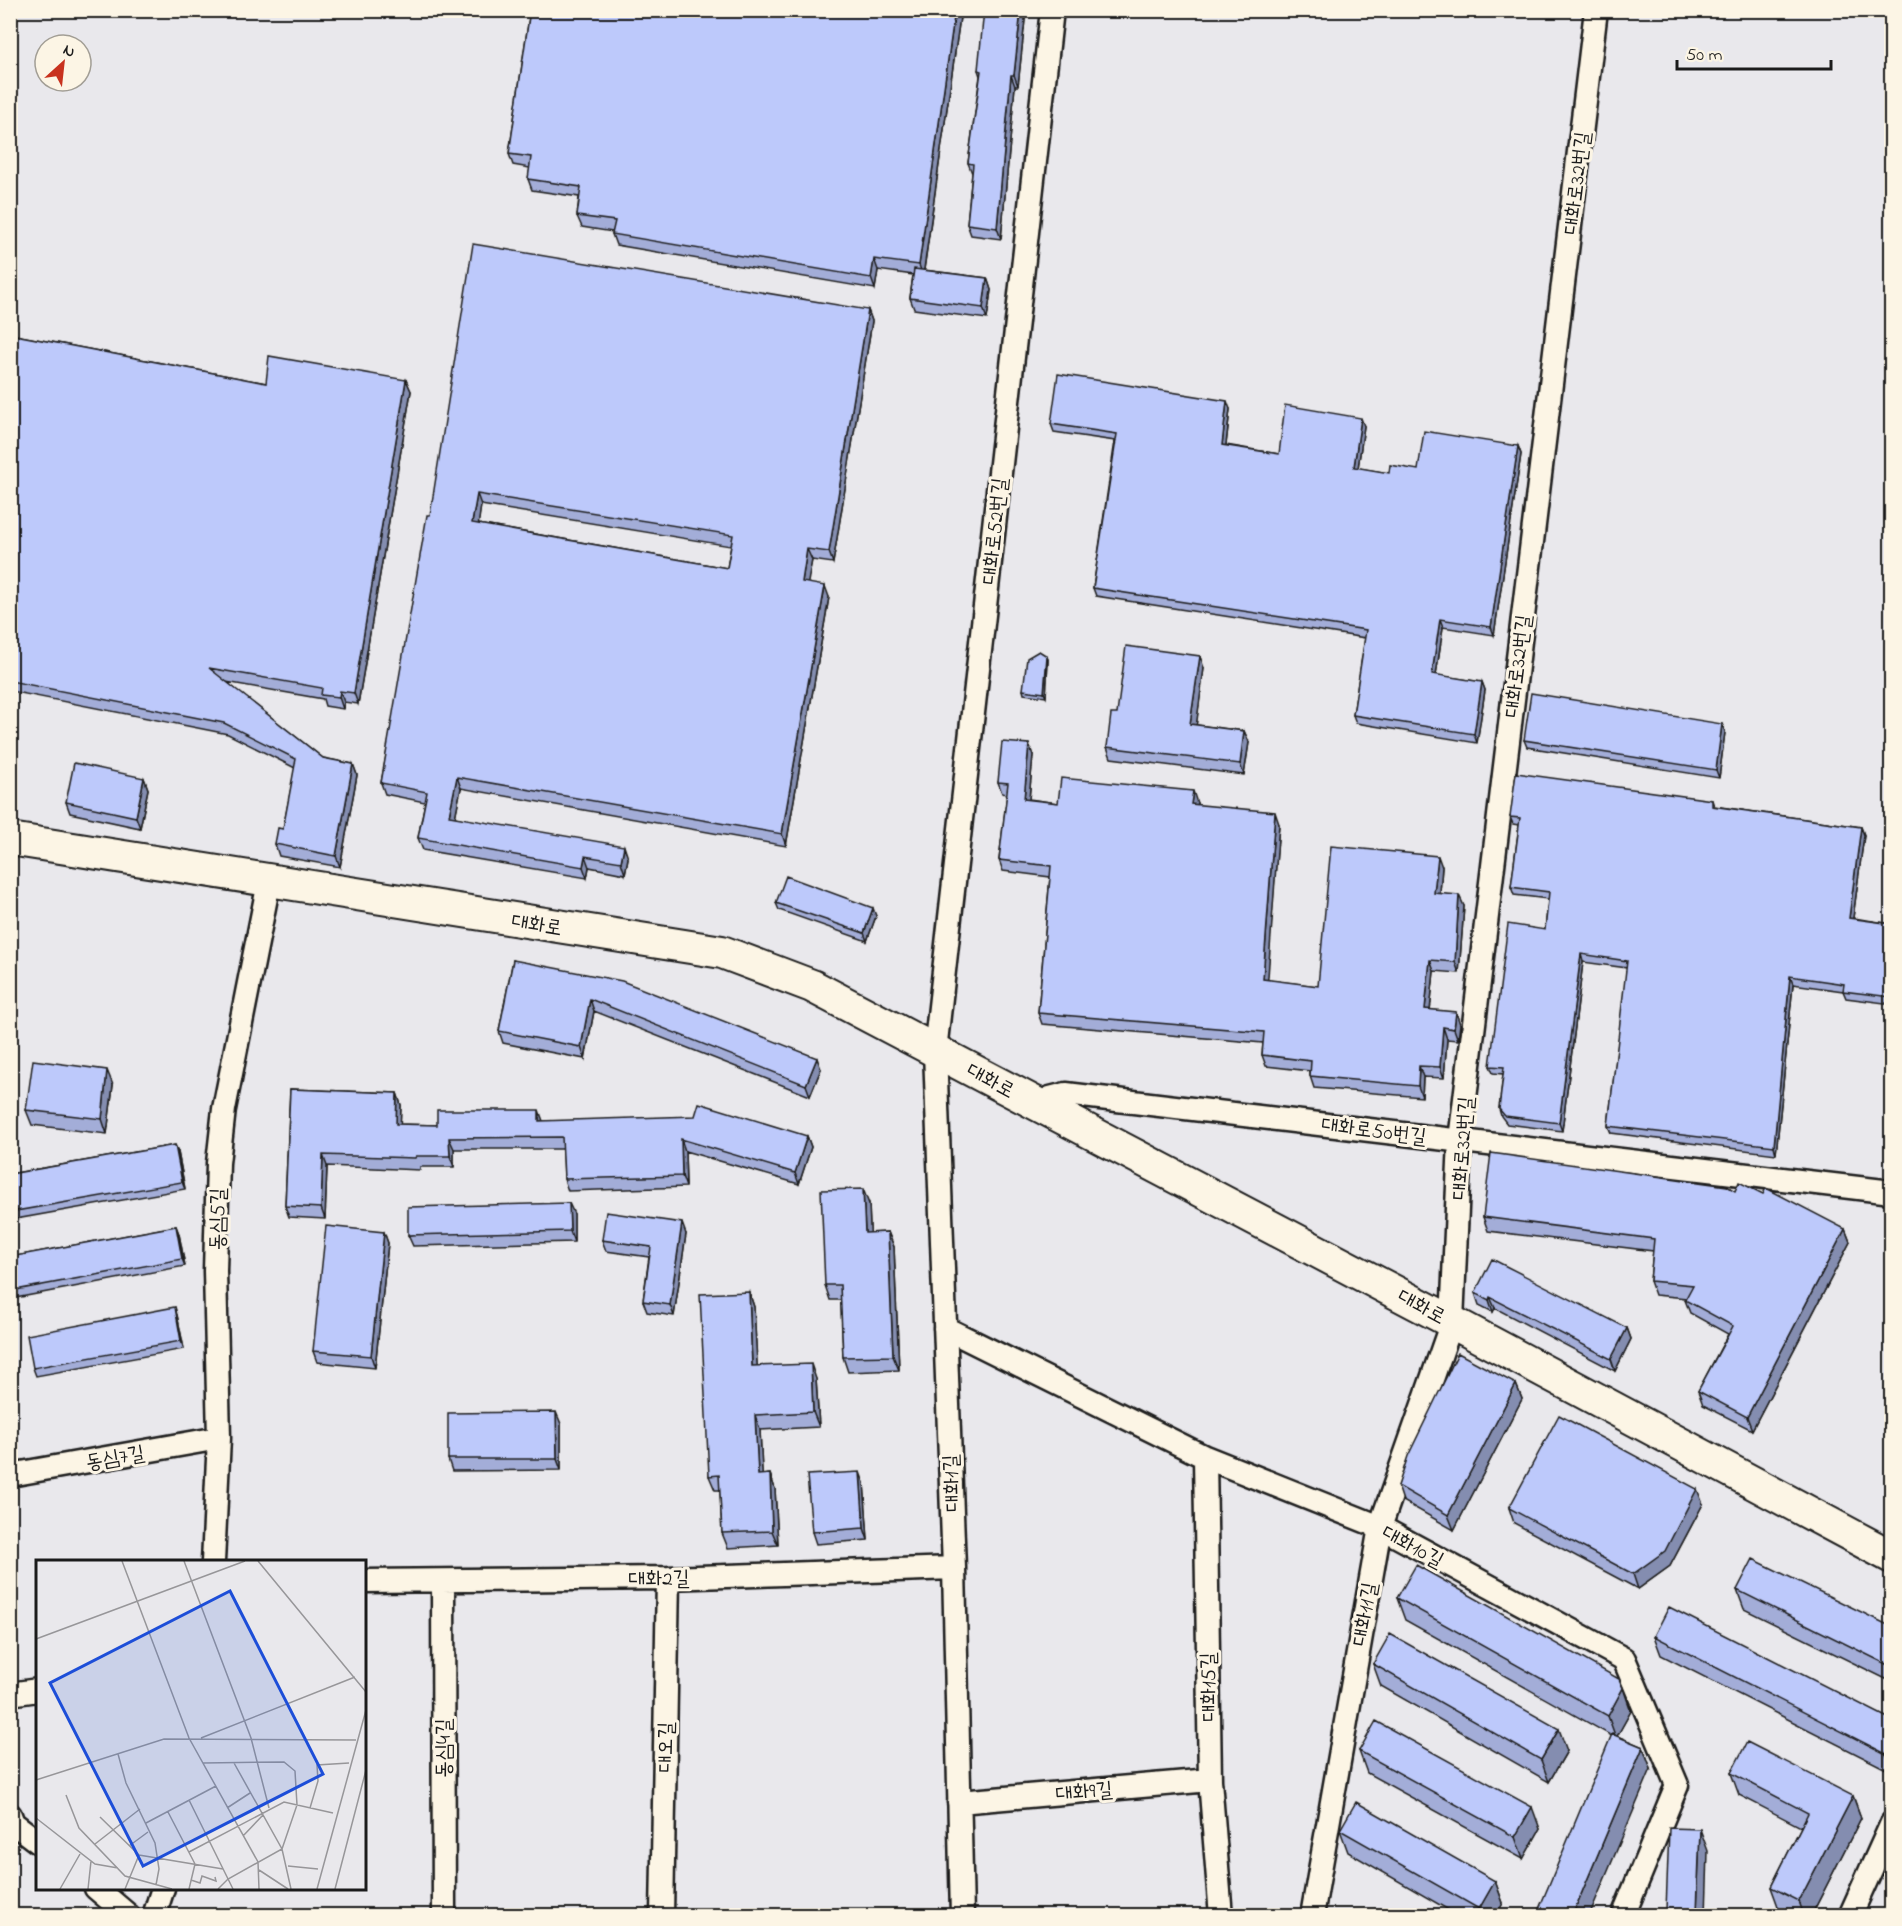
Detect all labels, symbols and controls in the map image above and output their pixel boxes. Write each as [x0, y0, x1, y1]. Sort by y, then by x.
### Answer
north arrow [33, 33, 93, 93]
scale bar [1677, 33, 1832, 71]
text: N [59, 38, 79, 65]
text: 50 m [1686, 43, 1723, 69]
street label: 대화로32번길 [1557, 130, 1599, 236]
street label: 대화로52번길 [975, 476, 1017, 586]
street label: 대화로32번길 [1498, 613, 1540, 719]
street label: 대화로 [509, 907, 564, 945]
street label: 대화로 [961, 1057, 1019, 1107]
street label: 대화로32번길 [1445, 1095, 1483, 1201]
street label: 대화로50번길 [1320, 1111, 1428, 1153]
street label: 동심5길 [203, 1187, 235, 1251]
street label: 대화로 [1392, 1283, 1450, 1333]
street label: 동심7길 [84, 1439, 147, 1479]
street label: 대화1길 [937, 1454, 969, 1512]
street label: 대화10길 [1376, 1519, 1449, 1577]
inset map [36, 1560, 366, 1890]
street label: 대화2길 [628, 1564, 690, 1596]
street label: 대화11길 [1346, 1580, 1386, 1648]
street label: 대화15길 [1194, 1652, 1226, 1722]
street label: 동심4길 [430, 1718, 460, 1778]
street label: 대오길 [652, 1721, 682, 1773]
street label: 대화9길 [1054, 1776, 1114, 1810]

